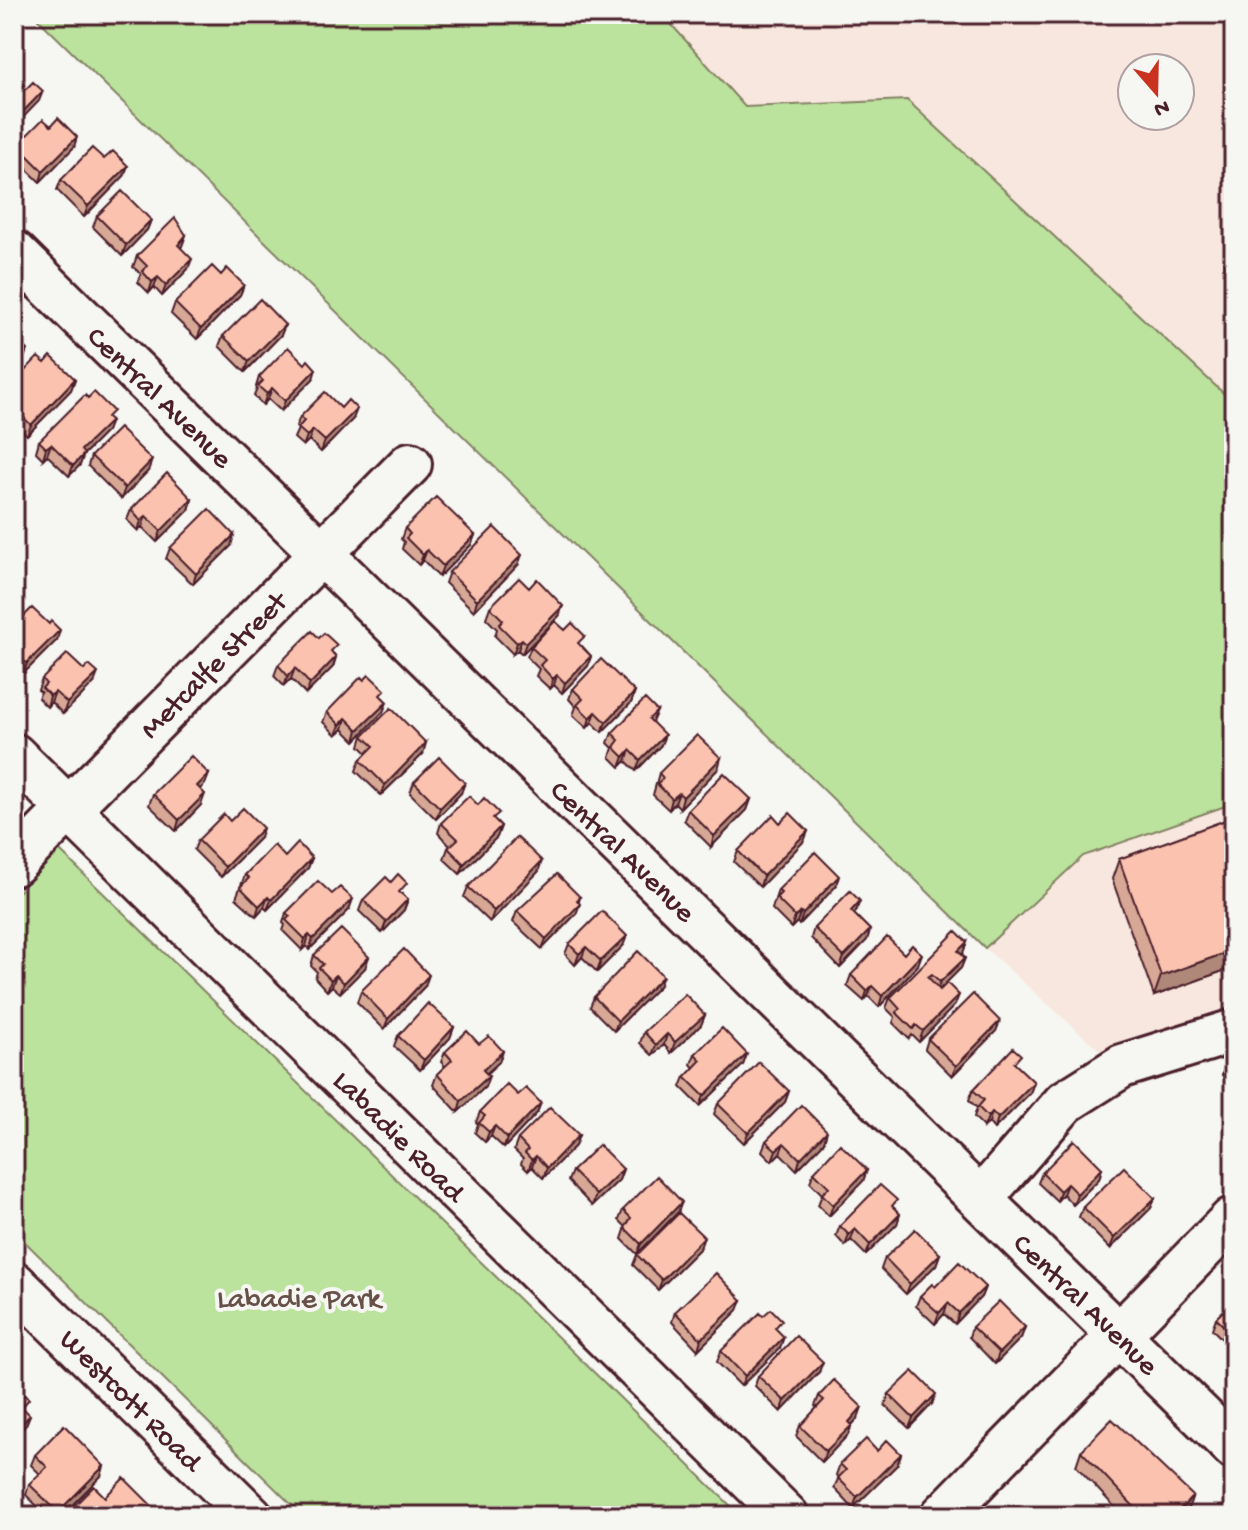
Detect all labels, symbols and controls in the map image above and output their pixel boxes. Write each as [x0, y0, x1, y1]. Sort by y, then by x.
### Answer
north arrow [1116, 52, 1196, 132]
text: N [1150, 92, 1173, 122]
street label: Central Avenue [78, 321, 239, 478]
street label: Metcalfe Street [134, 584, 298, 748]
street label: Central Avenue [541, 775, 702, 932]
street label: Labadie Road [324, 1065, 472, 1213]
street label: Central Avenue [1004, 1228, 1165, 1385]
park label: Labadie Park [217, 1284, 384, 1319]
street label: Westcott Road [50, 1324, 209, 1482]

